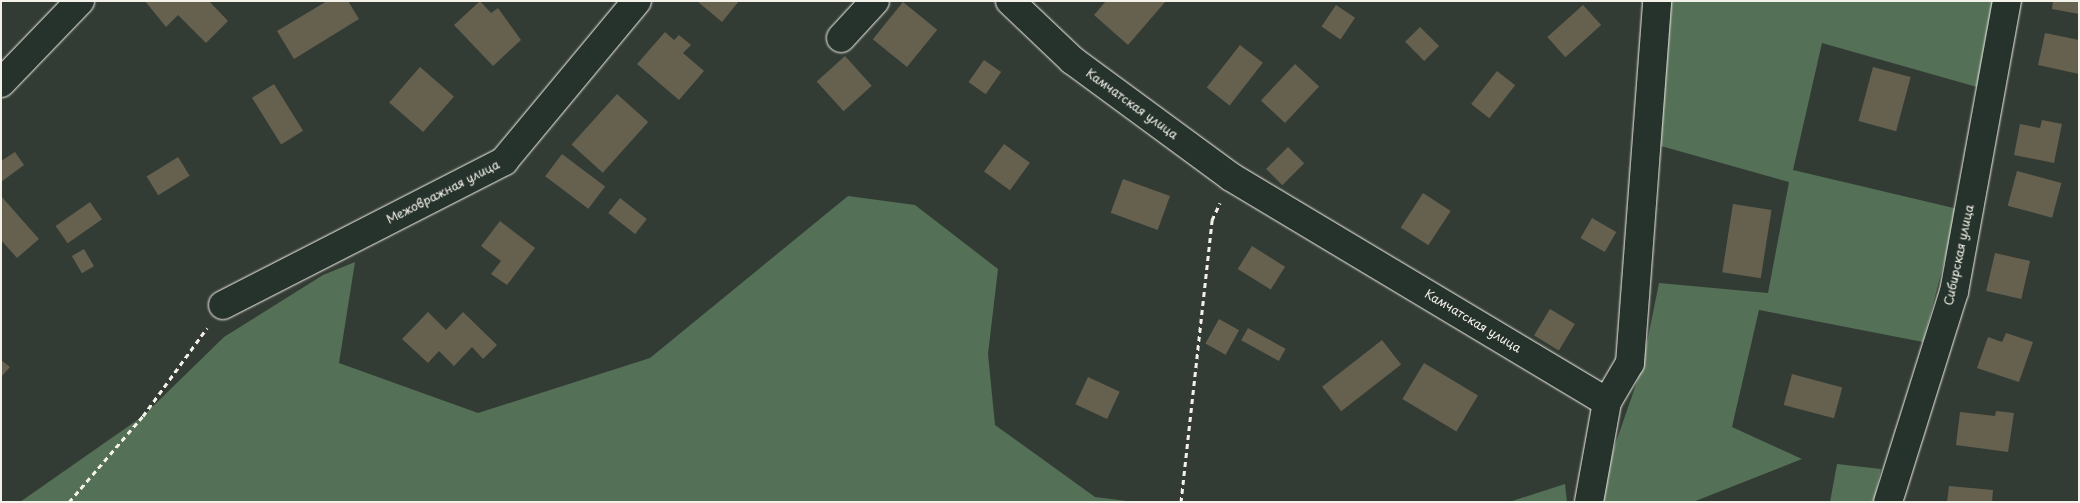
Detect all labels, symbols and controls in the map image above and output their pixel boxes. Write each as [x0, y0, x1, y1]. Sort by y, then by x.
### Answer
street label: Камчатская улица [1083, 66, 1181, 142]
street label: Межовражная улица [384, 157, 502, 227]
street label: Сибирская улица [1941, 203, 1977, 307]
street label: Камчатская улица [1422, 286, 1524, 356]

